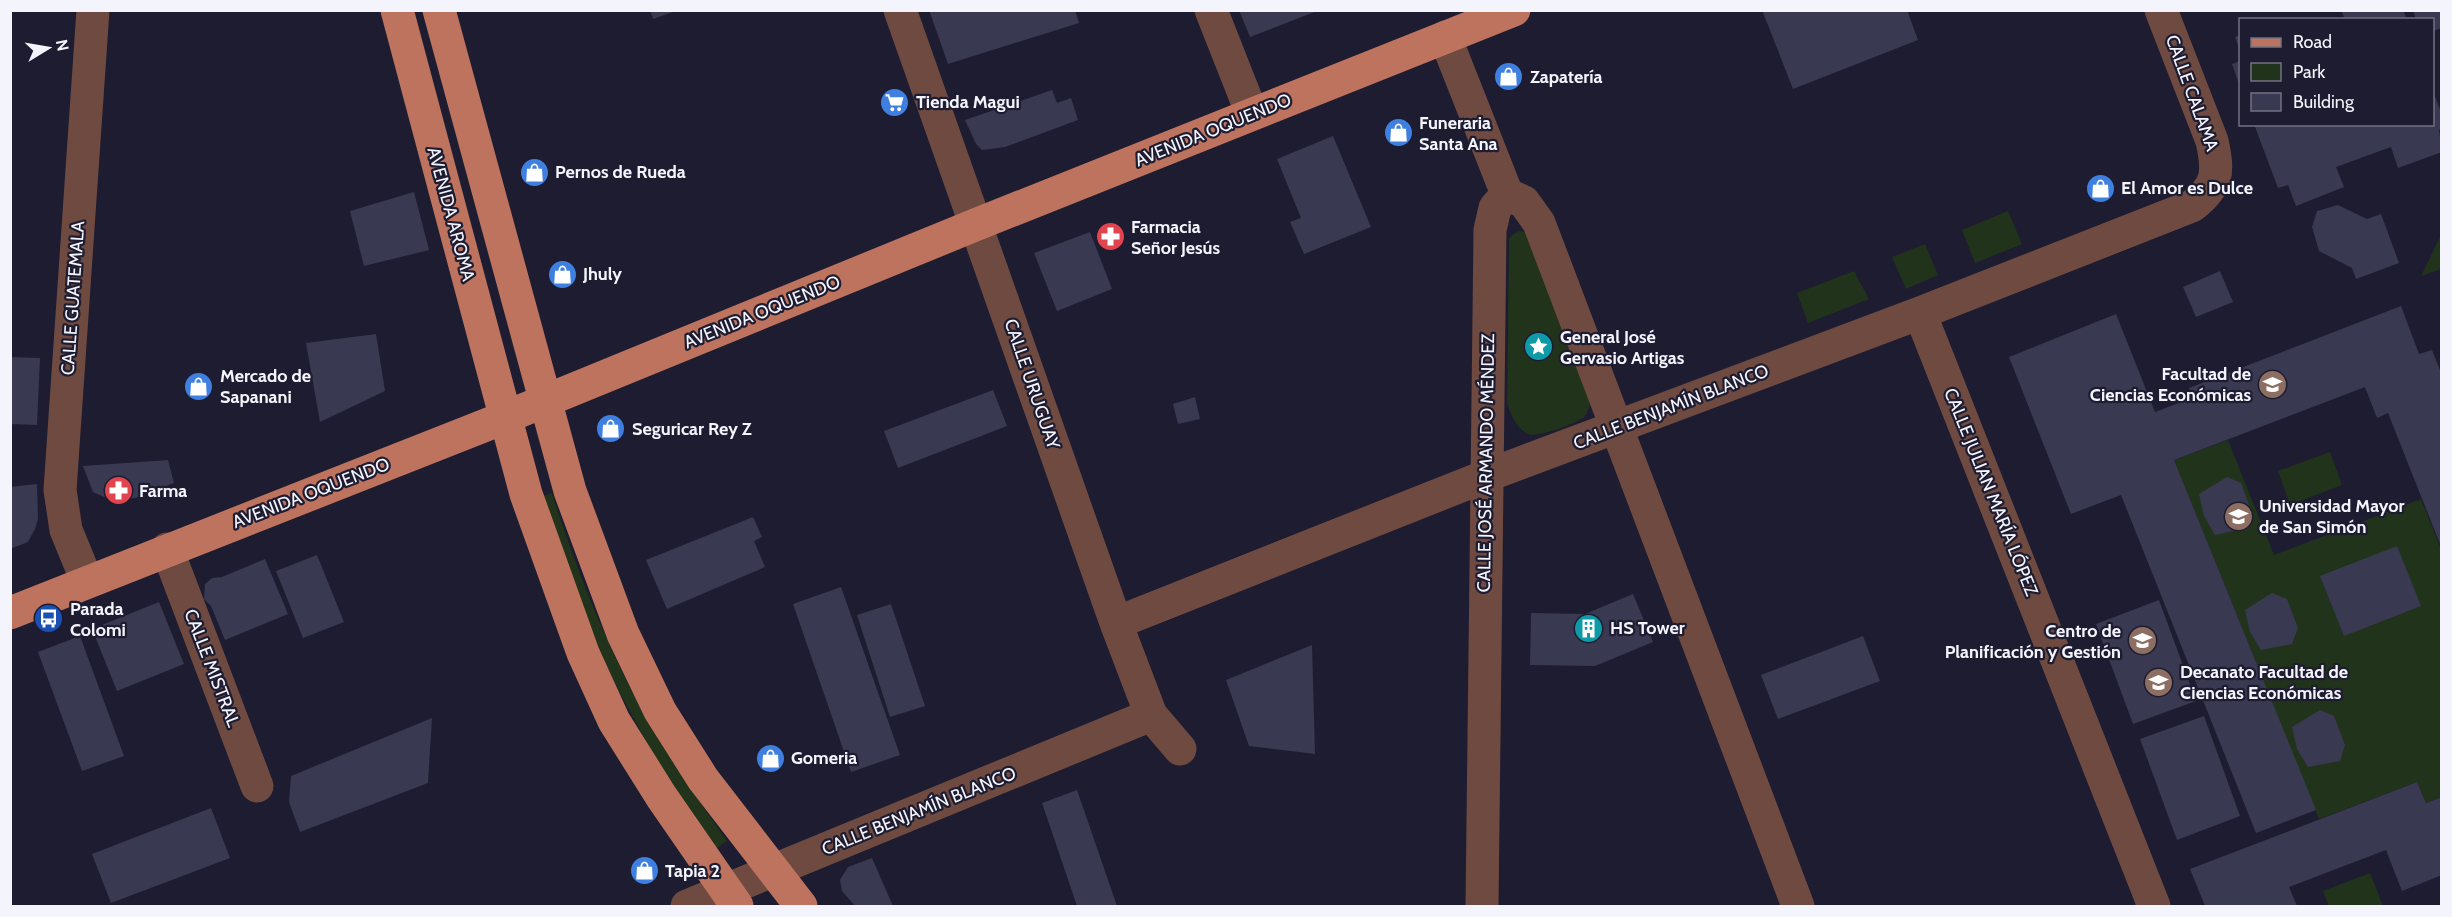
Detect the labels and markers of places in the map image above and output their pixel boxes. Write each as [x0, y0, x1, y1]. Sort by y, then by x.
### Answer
shop icon: Zapatería [1493, 61, 1525, 93]
place label: Zapatería [1530, 66, 1603, 88]
supermarket icon: Tienda Magui [879, 86, 911, 118]
place label: Tienda Magui [916, 91, 1020, 113]
place label: Funeraria Santa Ana [1419, 112, 1498, 155]
shop icon: Funeraria Santa Ana [1382, 117, 1414, 149]
shop icon: Pernos de Rueda [518, 156, 550, 188]
place label: Pernos de Rueda [555, 161, 686, 183]
shop icon: El Amor es Dulce [2084, 172, 2116, 204]
place label: El Amor es Dulce [2121, 177, 2253, 199]
place label: Farmacia Señor Jesús [1131, 216, 1221, 259]
pharmacy icon: Farmacia Señor Jesús [1094, 221, 1126, 253]
shop icon: Jhuly [546, 258, 578, 290]
place label: Jhuly [582, 263, 622, 285]
place label: General José Gervasio Artigas [1560, 326, 1685, 369]
place icon: General José Gervasio Artigas [1523, 331, 1555, 363]
place label: Facultad de Ciencias Económicas [2090, 363, 2251, 406]
place label: Mercado de Sapanani [220, 365, 311, 408]
school or university icon: Facultad de Ciencias Económicas [2256, 368, 2288, 400]
shop icon: Mercado de Sapanani [183, 370, 215, 402]
shop icon: Seguricar Rey Z [595, 413, 627, 445]
place label: Seguricar Rey Z [632, 418, 752, 440]
pharmacy icon: Farma [102, 475, 134, 507]
place label: Farma [139, 480, 187, 502]
place label: Universidad Mayor de San Simón [2259, 495, 2405, 538]
school or university icon: Universidad Mayor de San Simón [2222, 500, 2254, 532]
place label: Parada Colomi [70, 598, 126, 641]
bus stop icon: Parada Colomi [33, 603, 65, 635]
building icon: HS Tower [1573, 612, 1605, 644]
place label: HS Tower [1610, 617, 1685, 639]
place label: Centro de Planificación y Gestión [1945, 620, 2121, 663]
school or university icon: Centro de Planificación y Gestión [2126, 625, 2158, 657]
place label: Decanato Facultad de Ciencias Económicas [2180, 661, 2348, 704]
school or university icon: Decanato Facultad de Ciencias Económicas [2143, 666, 2175, 698]
shop icon: Gomeria [754, 742, 786, 774]
place label: Gomeria [791, 747, 857, 769]
shop icon: Tapia 2 [628, 855, 660, 887]
place label: Tapia 2 [665, 860, 720, 882]

